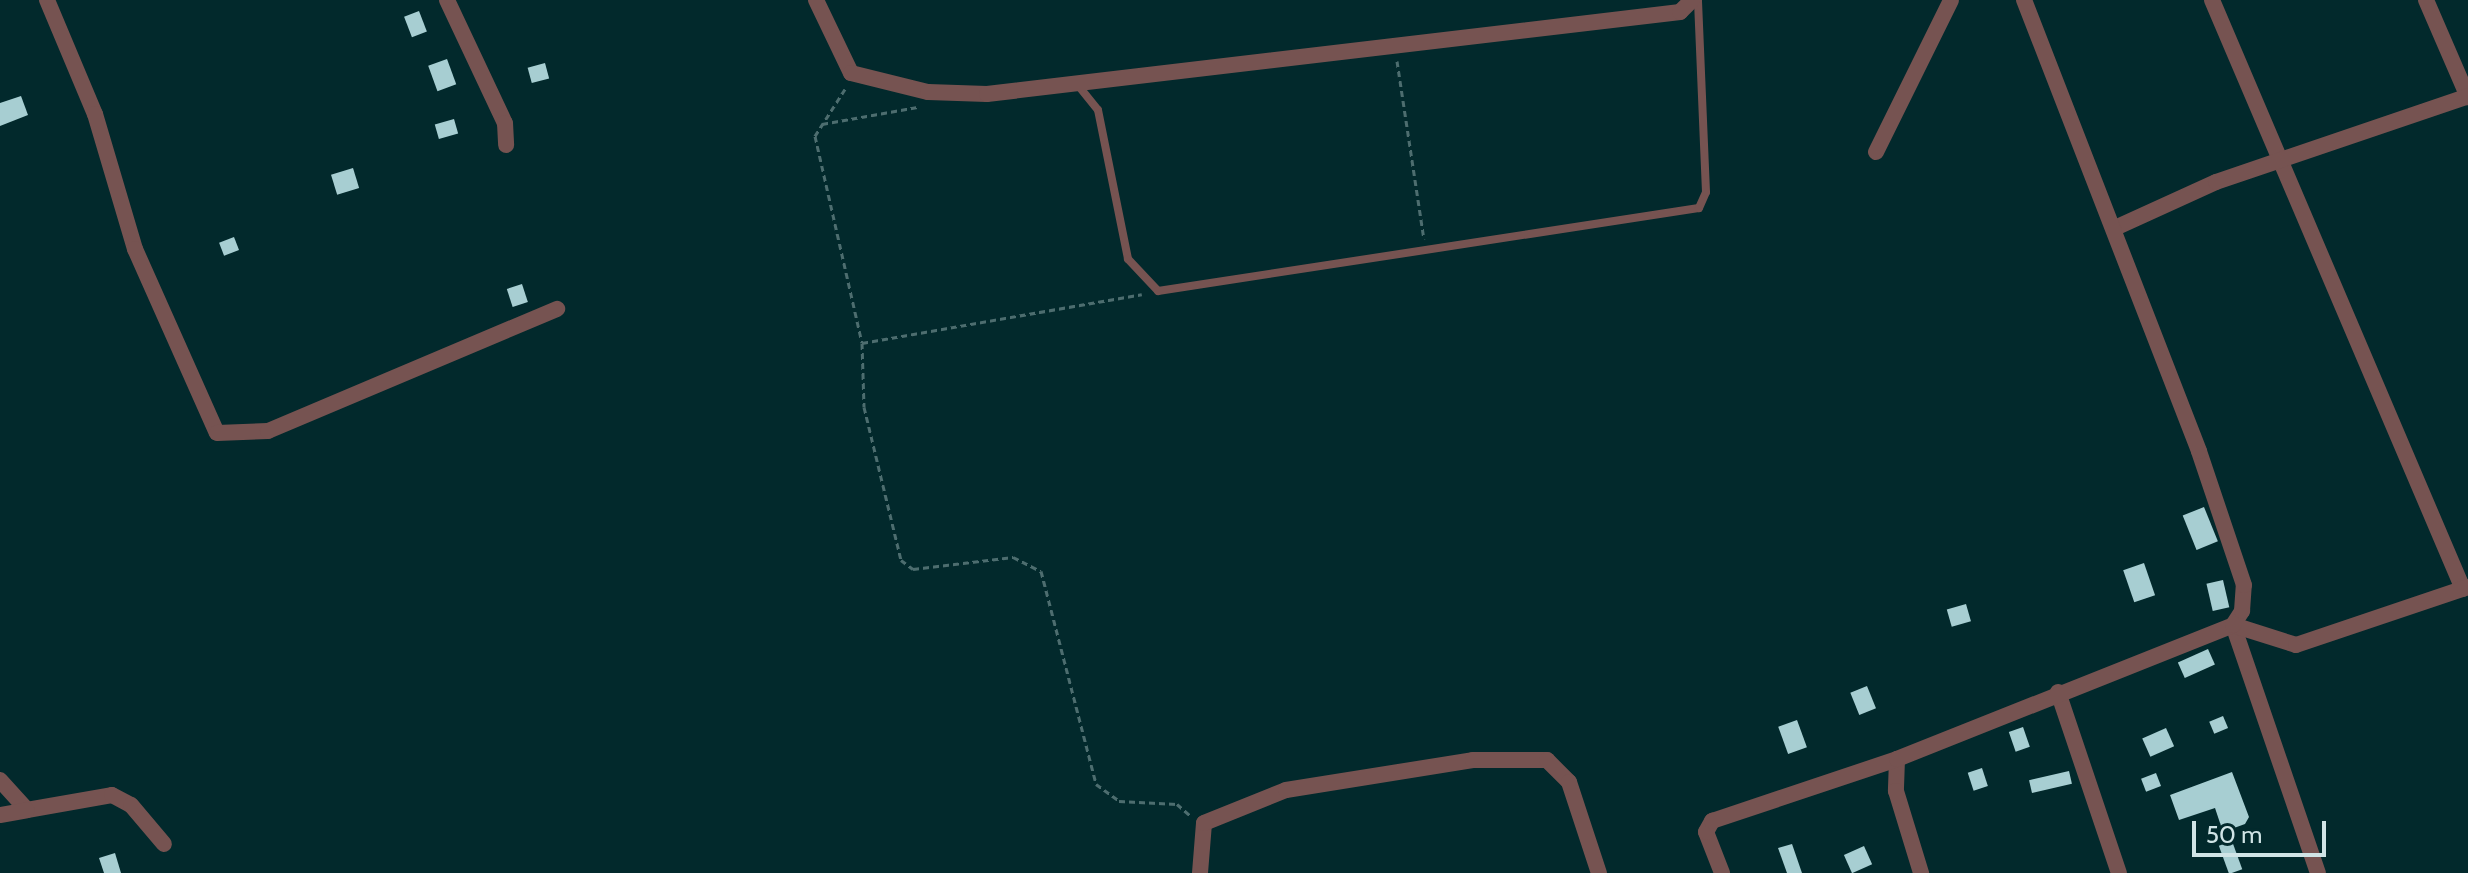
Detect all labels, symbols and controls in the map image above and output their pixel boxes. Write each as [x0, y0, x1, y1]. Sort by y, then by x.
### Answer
scale bar [2196, 805, 2330, 855]
text: 50 m [2206, 820, 2262, 849]

